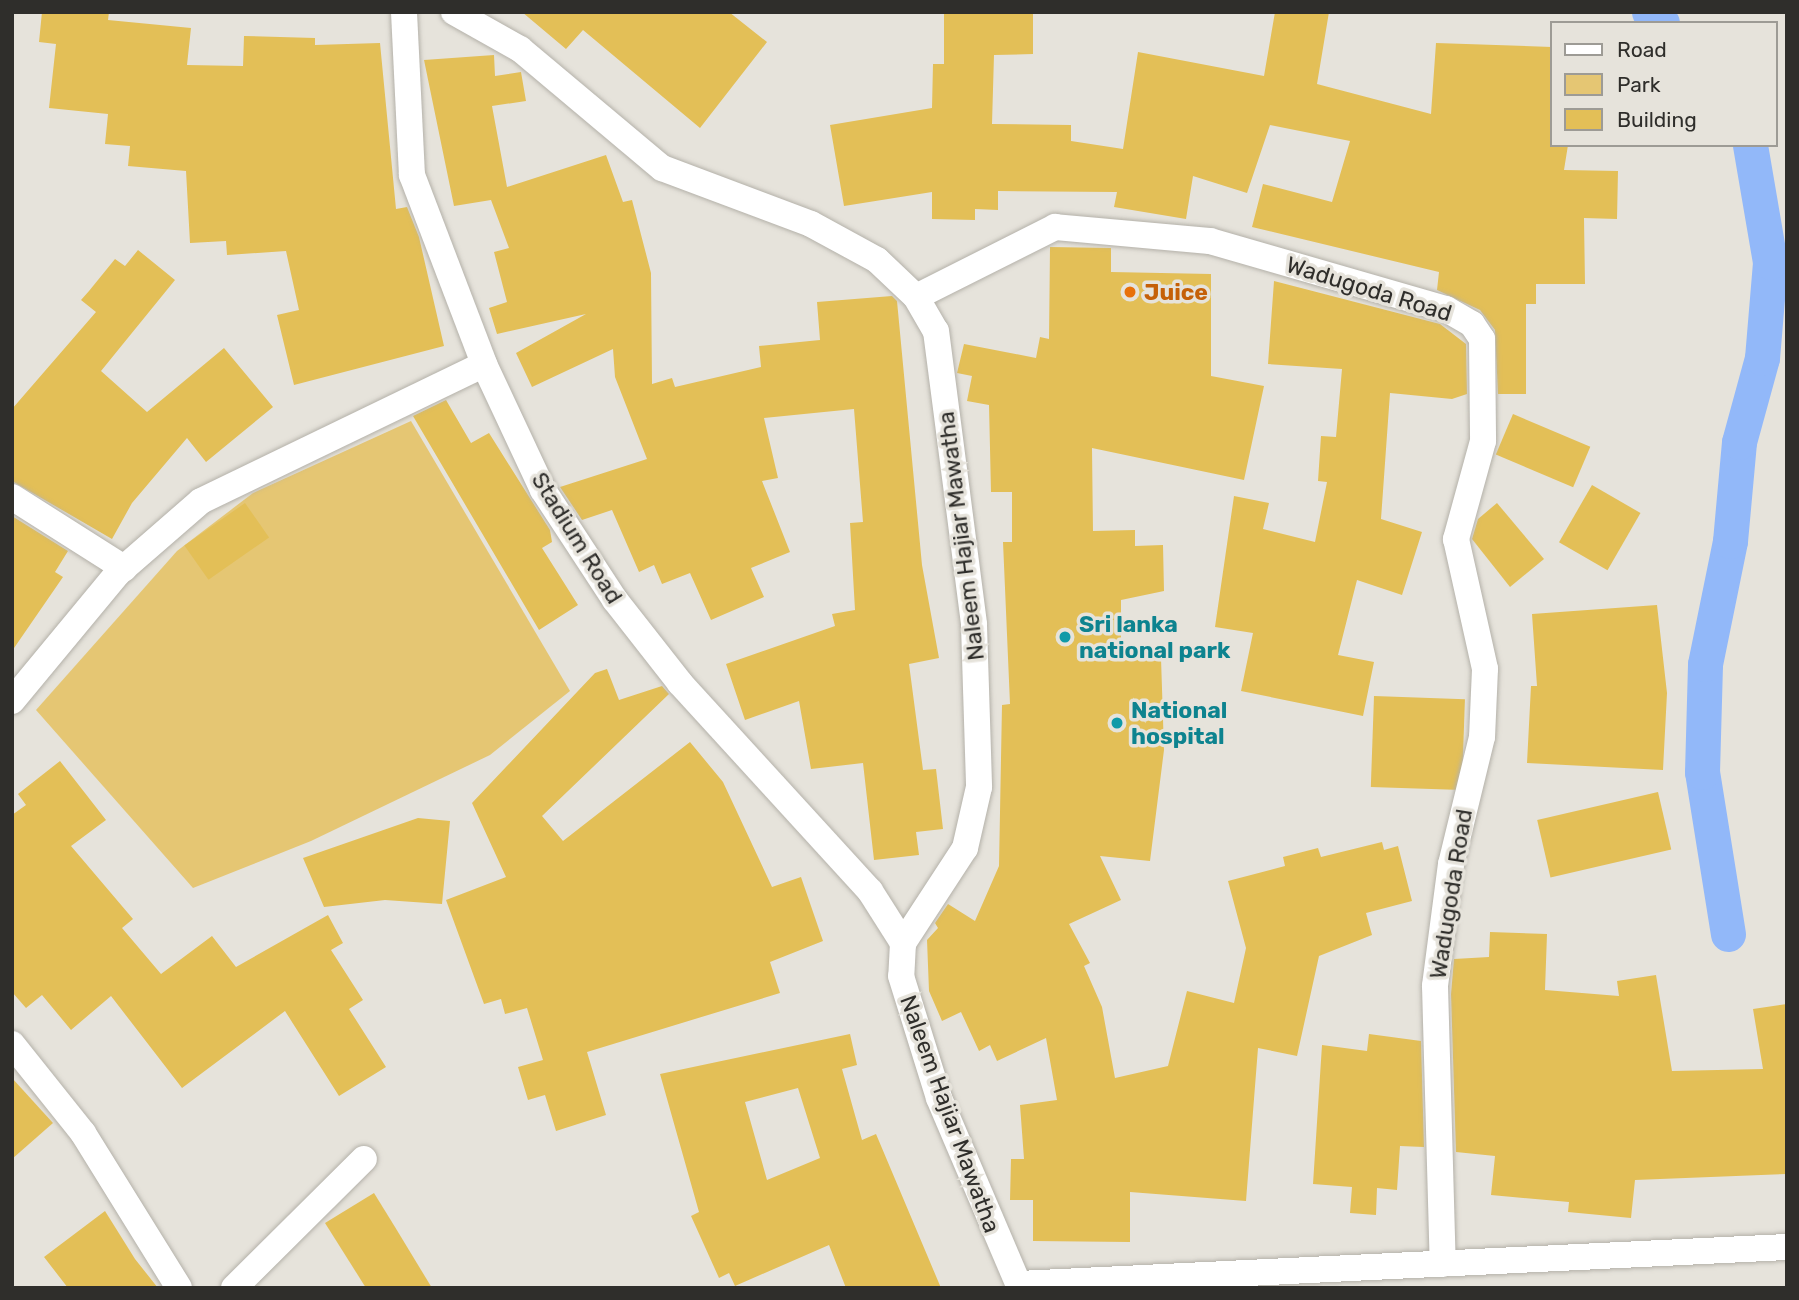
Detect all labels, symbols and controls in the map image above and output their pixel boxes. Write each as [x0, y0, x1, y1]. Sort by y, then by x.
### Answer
legend [1550, 21, 1778, 147]
text: Road [1617, 37, 1667, 62]
text: Park [1617, 72, 1661, 97]
text: Building [1617, 107, 1697, 132]
street label: Wadugoda Road [1283, 251, 1455, 327]
place label: Juice [1144, 278, 1208, 306]
marker: Juice [1122, 284, 1138, 300]
street label: Naleem Hajiar Mawatha [932, 410, 990, 662]
street label: Stadium Road [526, 467, 628, 609]
place label: Sri lanka national park [1079, 610, 1230, 664]
marker: Sri lanka national park [1057, 629, 1073, 645]
place label: National hospital [1131, 696, 1227, 750]
marker: National hospital [1109, 715, 1125, 731]
street label: Wadugoda Road [1424, 807, 1478, 981]
street label: Naleem Hajiar Mawatha [894, 991, 1006, 1237]

